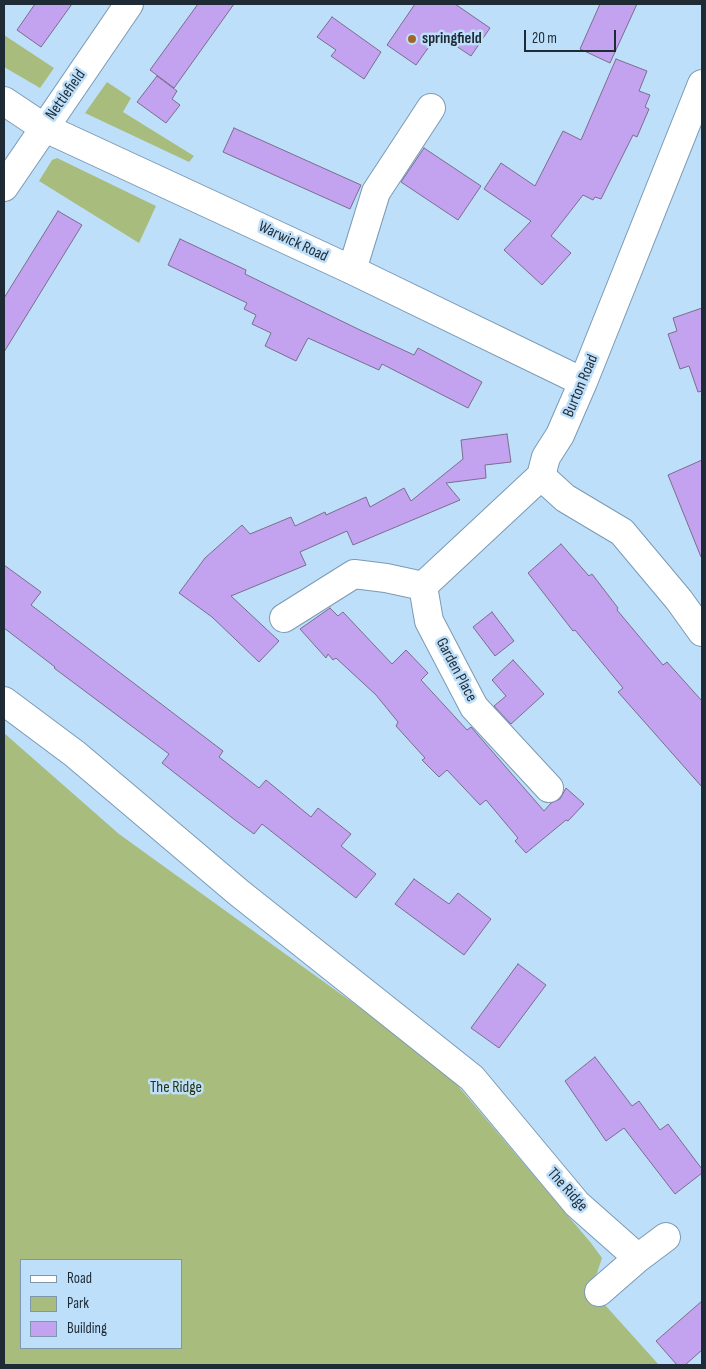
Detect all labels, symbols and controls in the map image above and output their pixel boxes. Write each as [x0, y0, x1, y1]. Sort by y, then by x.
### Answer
scale bar [526, 20, 618, 52]
place label: springfield [422, 29, 482, 49]
text: 20 m [532, 29, 557, 48]
marker: springfield [406, 33, 418, 45]
street label: Nettlefield [42, 66, 90, 124]
street label: Warwick Road [255, 218, 331, 266]
street label: Burton Road [559, 352, 603, 420]
street label: Garden Place [431, 635, 481, 705]
park label: The Ridge [150, 1078, 202, 1098]
street label: The Ridge [542, 1164, 592, 1216]
legend [20, 1259, 182, 1349]
text: Road [67, 1269, 92, 1288]
text: Park [67, 1294, 89, 1313]
text: Building [67, 1319, 107, 1338]

